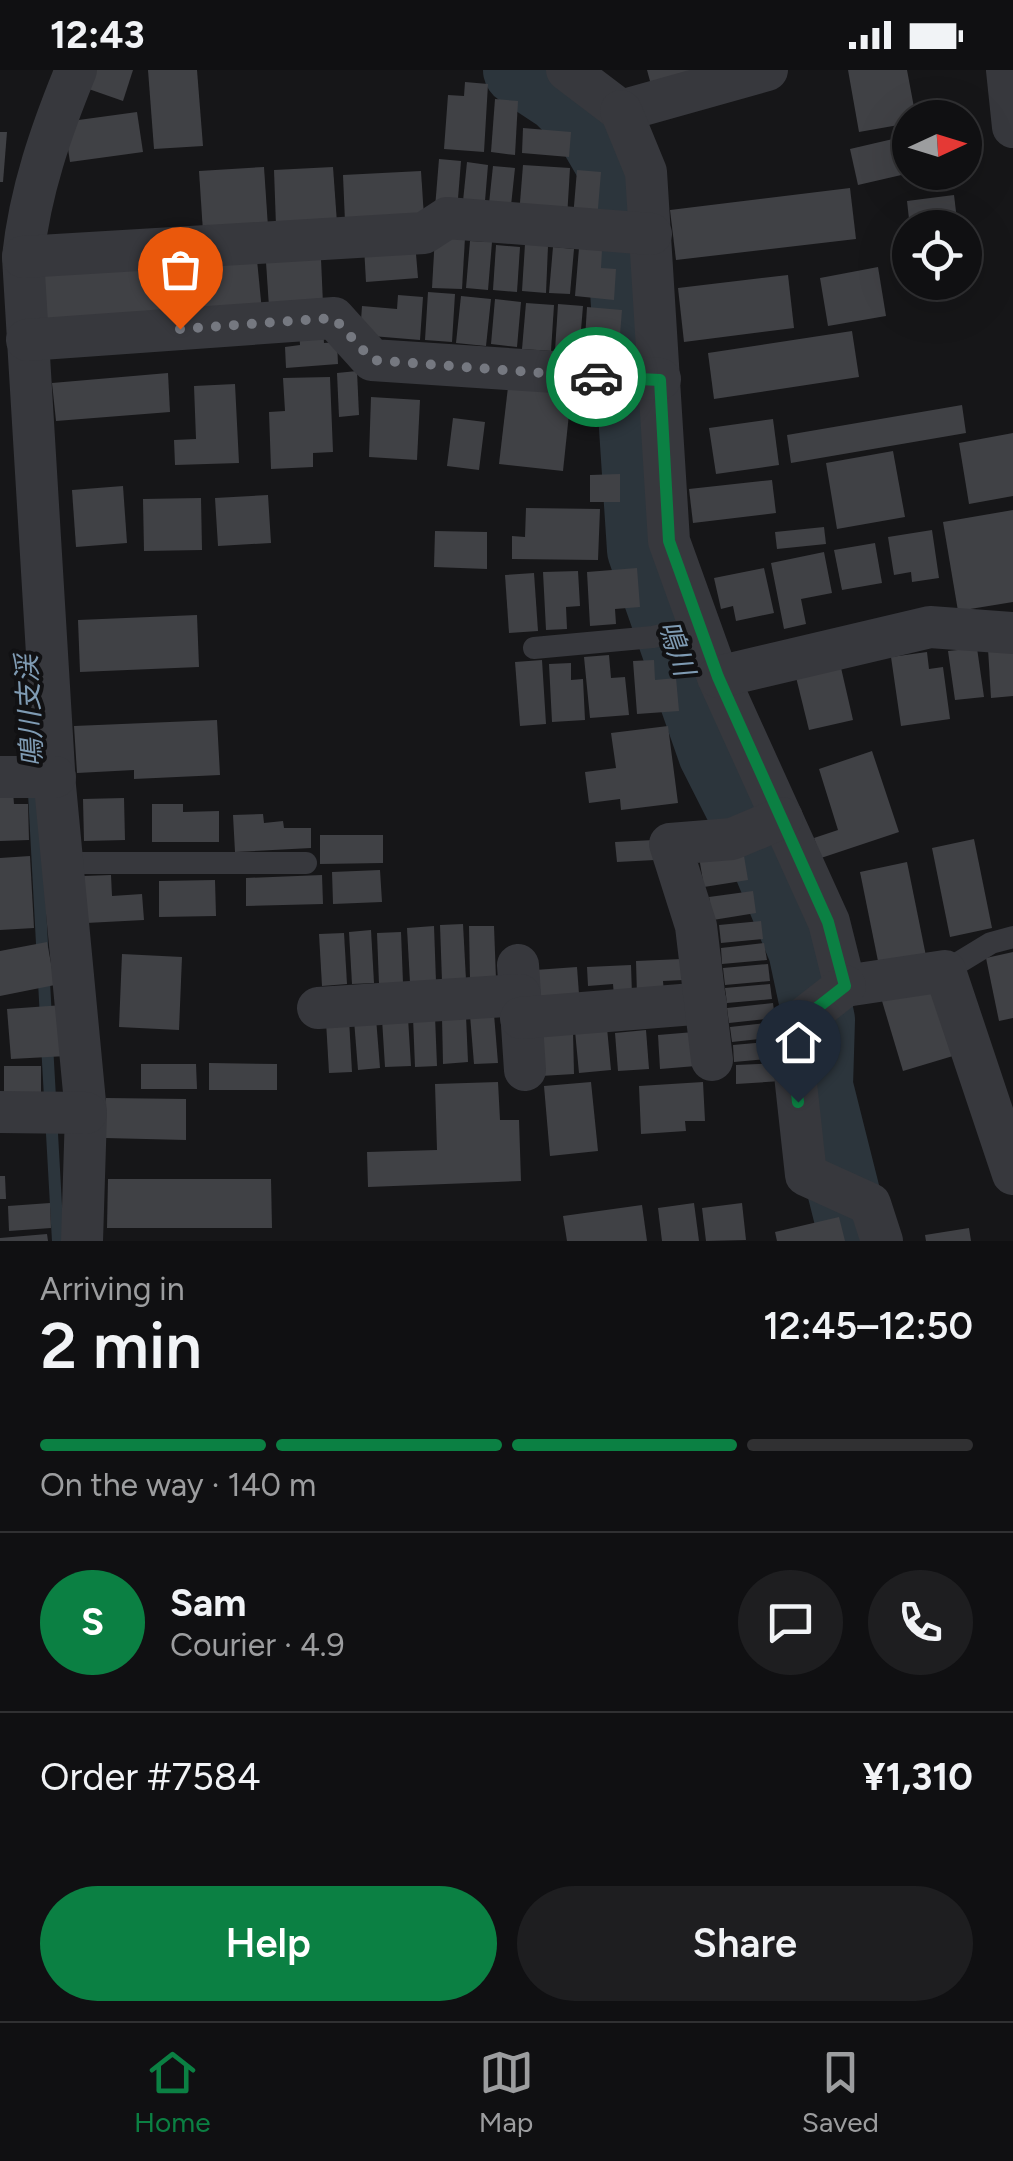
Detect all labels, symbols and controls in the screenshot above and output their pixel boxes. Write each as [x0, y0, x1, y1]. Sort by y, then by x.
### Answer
text: 12:43 [50, 12, 145, 58]
north arrow [892, 100, 982, 190]
map controls [892, 100, 982, 300]
button: locate [892, 210, 982, 300]
pin [138, 227, 223, 330]
icon: bag [153, 242, 208, 297]
courier [546, 327, 646, 427]
icon: car [569, 350, 624, 405]
water label: 鳴川 [652, 616, 703, 683]
water label: 鳴川支渓 [9, 650, 49, 768]
pin [756, 1000, 841, 1103]
icon: home [771, 1015, 826, 1070]
text: Arriving in [40, 1270, 185, 1308]
text: 12:45–12:50 [763, 1303, 973, 1349]
text: 2 min [40, 1306, 202, 1384]
text: On the way · 140 m [40, 1466, 316, 1504]
button: chat [738, 1570, 843, 1675]
button: phone [868, 1570, 973, 1675]
text: Sam [170, 1580, 246, 1626]
text: S [81, 1599, 104, 1645]
text: Courier · 4.9 [170, 1626, 345, 1664]
text: Order #7584 [40, 1754, 261, 1800]
text: ¥1,310 [863, 1754, 973, 1800]
button: Help [40, 1886, 497, 2001]
button: Share [517, 1886, 973, 2001]
tab: Home [134, 2045, 210, 2139]
tab: Map [479, 2045, 534, 2139]
tab: Saved [802, 2045, 879, 2139]

